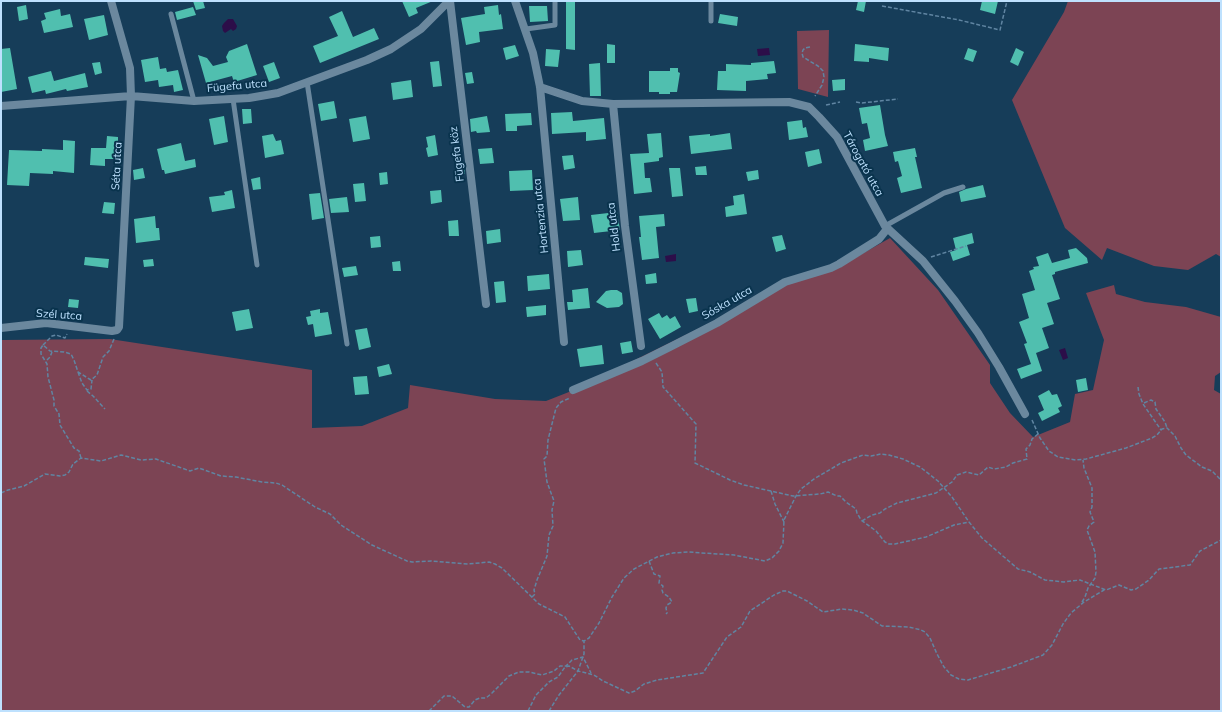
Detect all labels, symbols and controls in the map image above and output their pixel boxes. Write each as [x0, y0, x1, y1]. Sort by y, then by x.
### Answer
street label: Fügefa utca [206, 77, 268, 95]
street label: Fügefa köz [447, 126, 467, 182]
street label: Tárogató utca [840, 129, 886, 199]
street label: Séta utca [109, 142, 125, 190]
street label: Hortenzia utca [531, 178, 551, 254]
street label: Hold utca [604, 202, 624, 252]
street label: Sóska utca [700, 283, 754, 323]
street label: Szél utca [36, 307, 82, 323]

